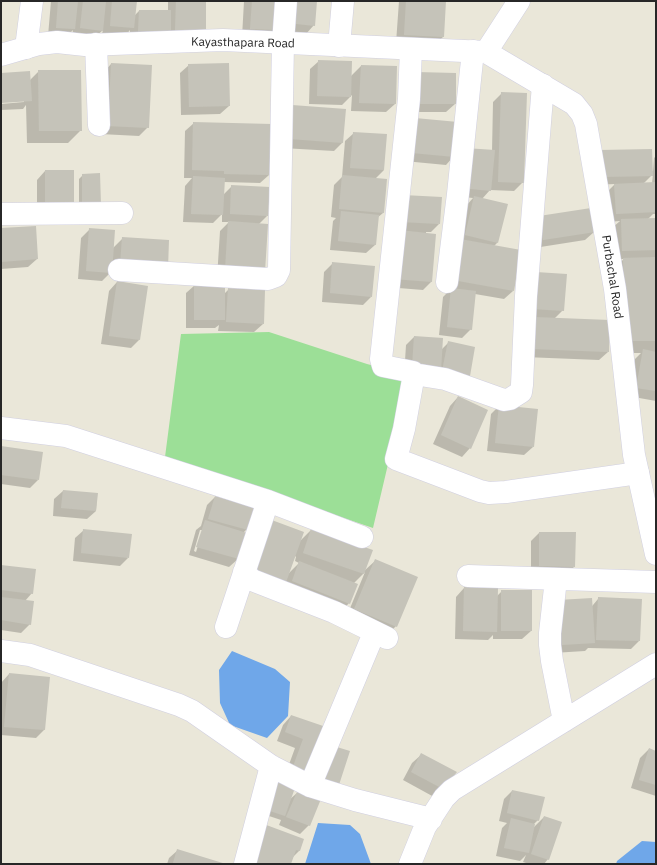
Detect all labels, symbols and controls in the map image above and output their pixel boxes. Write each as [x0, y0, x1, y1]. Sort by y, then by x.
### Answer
street label: Kayasthapara Road [191, 35, 295, 51]
street label: Purbachal Road [598, 234, 626, 320]

